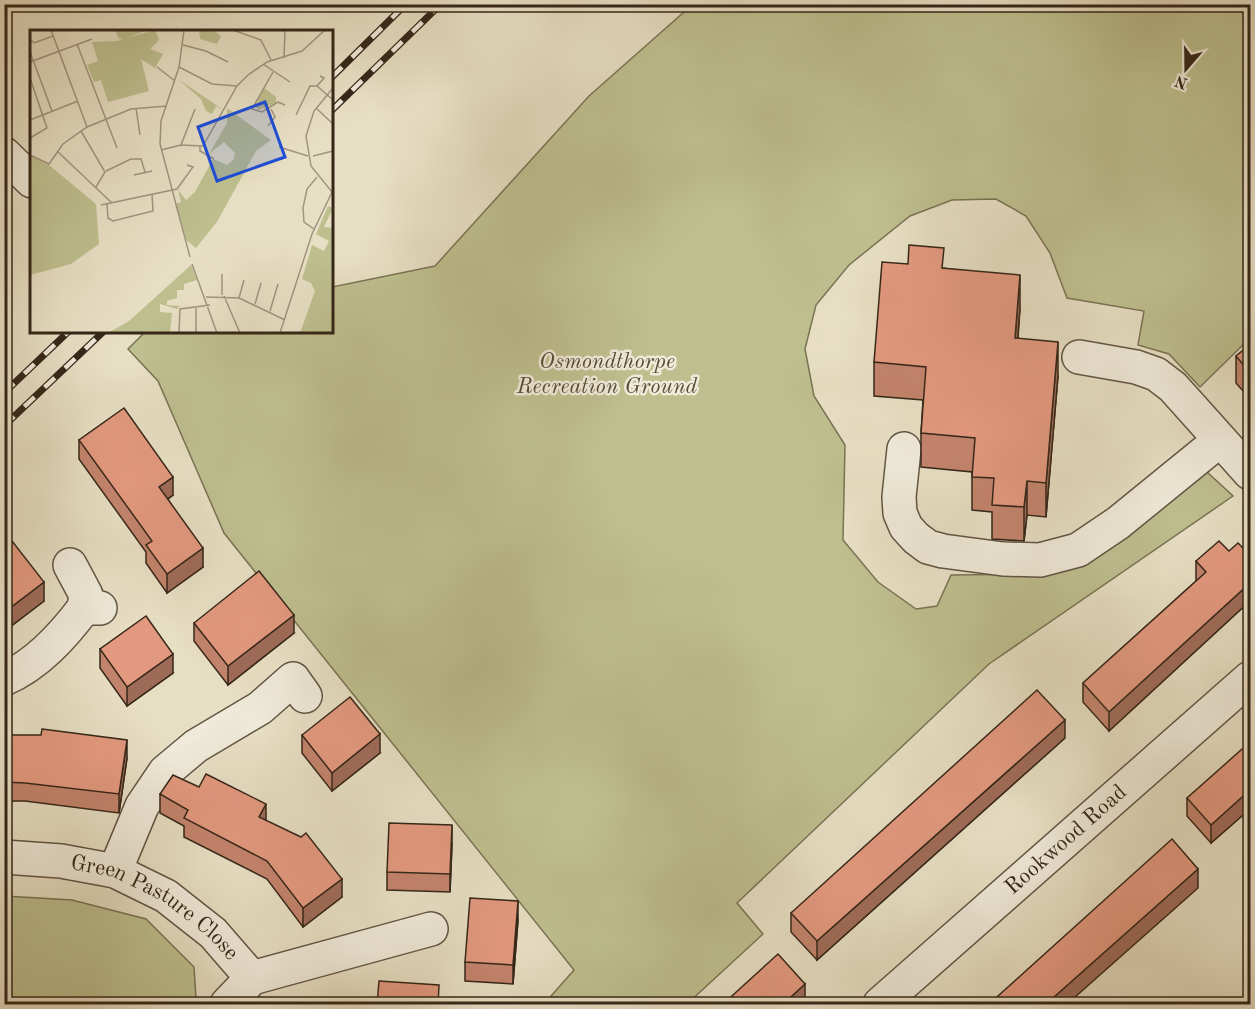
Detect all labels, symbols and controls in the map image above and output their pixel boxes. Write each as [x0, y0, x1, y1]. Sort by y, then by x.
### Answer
inset map [30, 30, 333, 333]
north arrow [1156, 39, 1216, 99]
text: N [1172, 71, 1190, 91]
park label: Osmondthorpe Recreation Ground [516, 351, 698, 398]
street label: Rookwood Road [1001, 781, 1131, 899]
street label: Green Pasture Close [69, 852, 242, 965]

